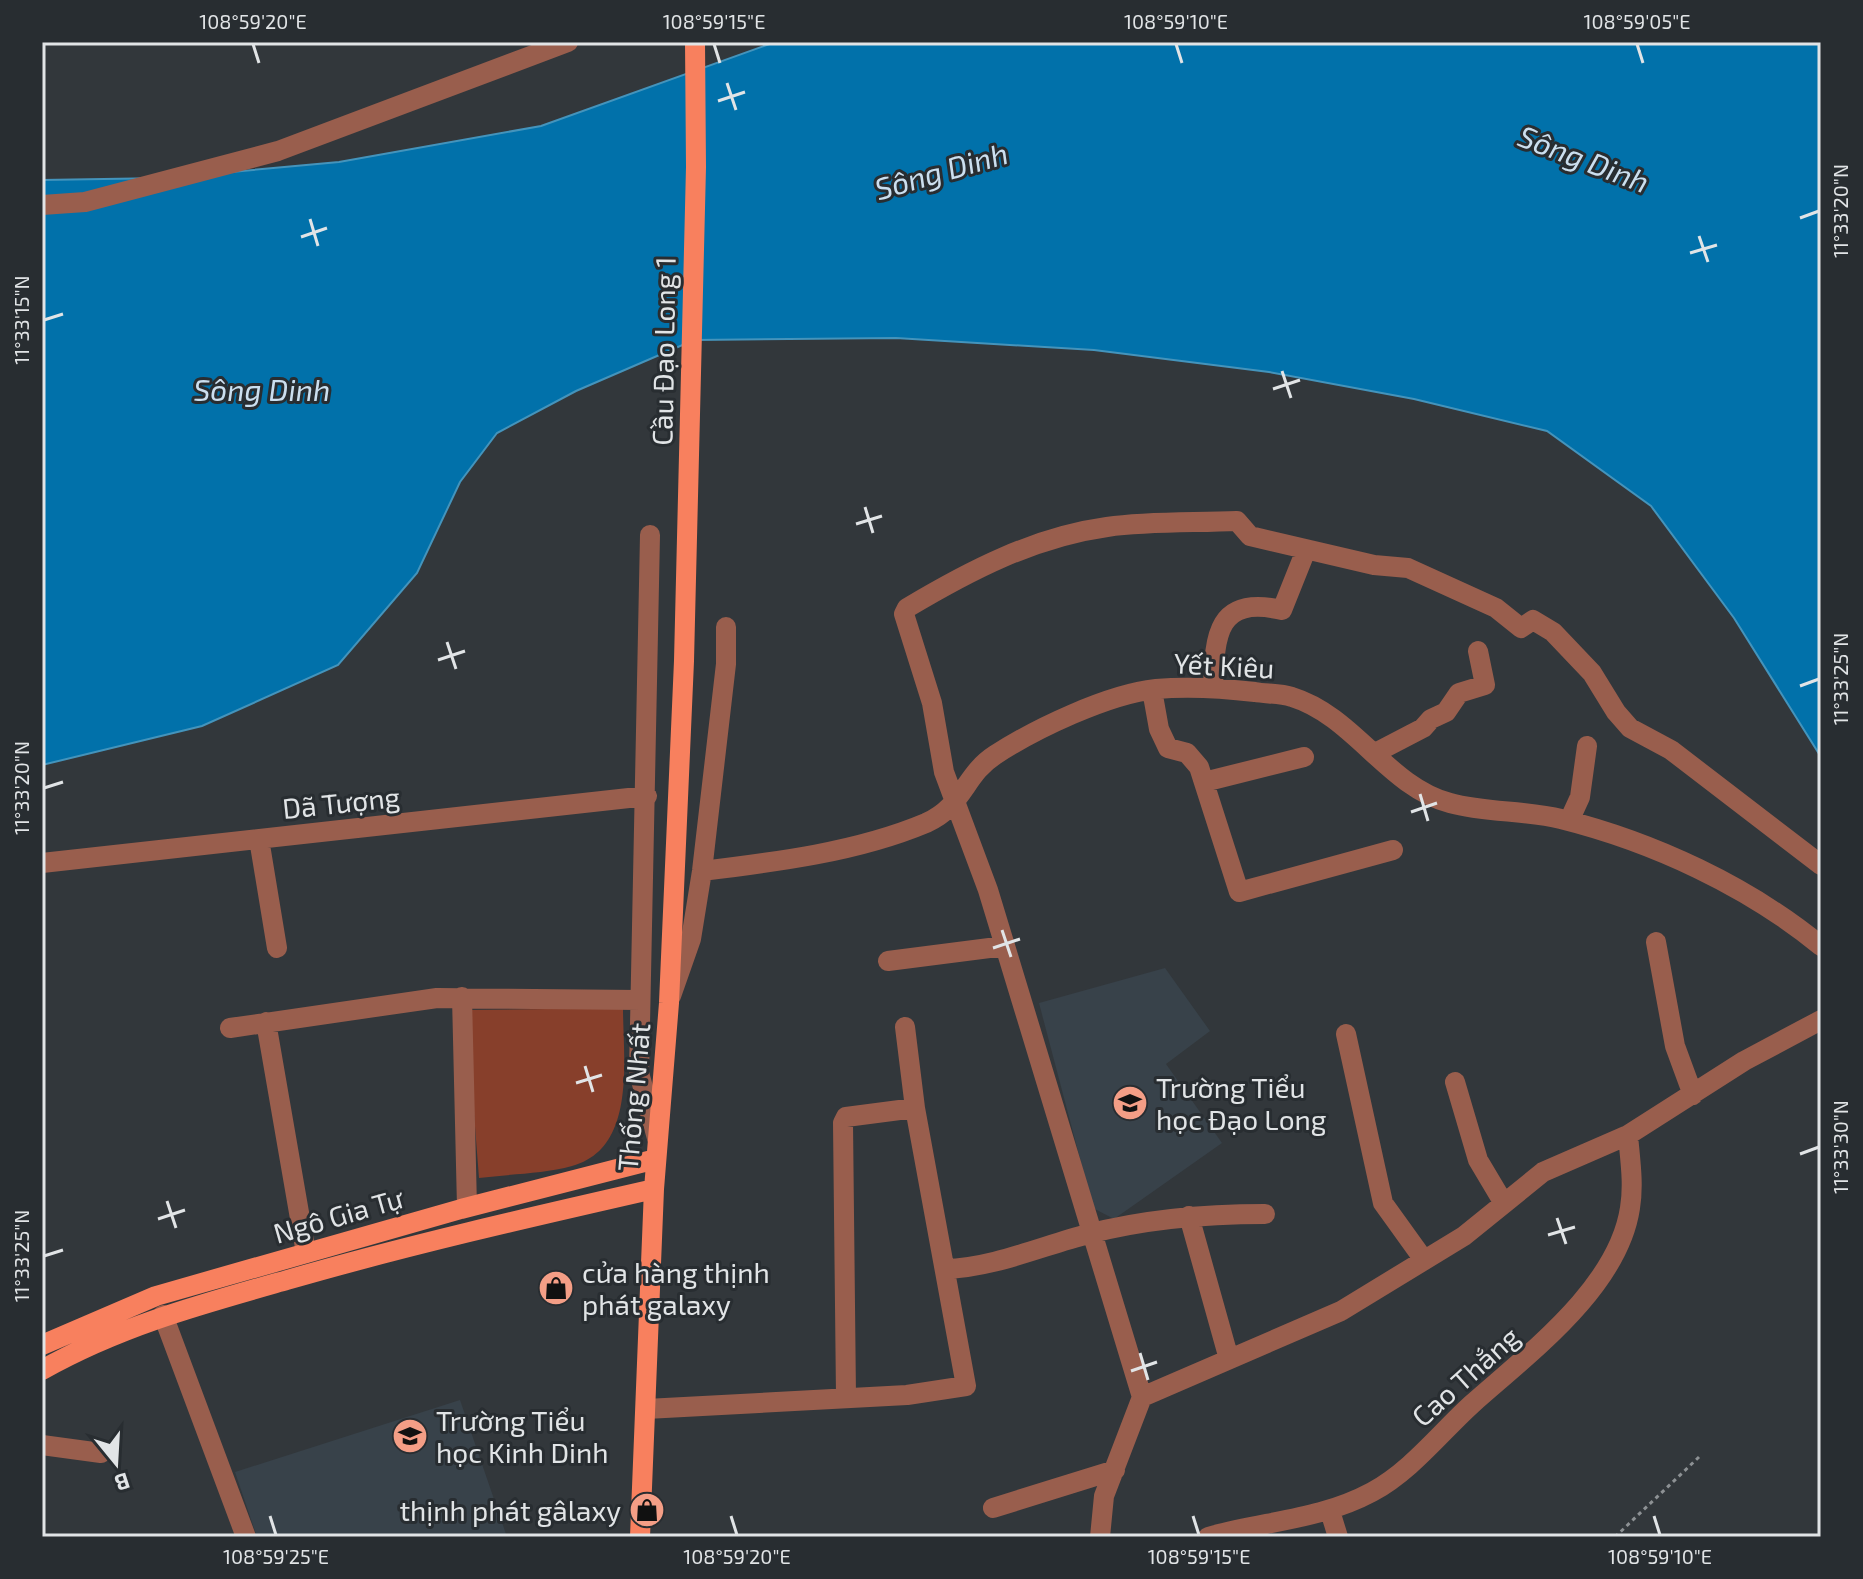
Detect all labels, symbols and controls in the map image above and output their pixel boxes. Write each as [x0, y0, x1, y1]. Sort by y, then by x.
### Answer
text: 108°59'20"E [199, 9, 307, 33]
text: 108°59'15"E [663, 9, 765, 33]
text: 108°59'10"E [1124, 9, 1228, 33]
text: 108°59'05"E [1584, 9, 1690, 33]
water label: Sông Dinh [1514, 117, 1654, 199]
water label: Sông Dinh [870, 134, 1012, 206]
text: 11°33'20"N [1828, 164, 1852, 258]
street label: Cầu Đạo Long 1 [644, 256, 682, 446]
text: 11°33'15"N [9, 275, 33, 365]
water label: Sông Dinh [194, 371, 330, 407]
text: 11°33'25"N [1828, 633, 1852, 725]
street label: Yết Kiêu [1173, 645, 1275, 685]
text: 11°33'20"N [9, 741, 33, 835]
street label: Dã Tượng [280, 779, 402, 825]
street label: Thống Nhất [610, 1021, 656, 1173]
place label: Trường Tiểu học Đạo Long [1156, 1070, 1327, 1136]
school or university icon: Trường Tiểu học Đạo Long [1111, 1084, 1149, 1122]
text: 11°33'30"N [1828, 1100, 1852, 1194]
street label: Ngô Gia Tự [269, 1180, 408, 1250]
text: 11°33'25"N [9, 1210, 33, 1302]
place label: cửa hàng thịnh phát galaxy [582, 1255, 770, 1321]
shop icon: cửa hàng thịnh phát galaxy [537, 1269, 575, 1307]
street label: Cao Thắng [1404, 1319, 1526, 1433]
place label: Trường Tiểu học Kinh Dinh [436, 1403, 608, 1469]
school or university icon: Trường Tiểu học Kinh Dinh [391, 1417, 429, 1455]
north arrow [76, 1423, 156, 1503]
text: B [112, 1468, 133, 1498]
shop icon: thịnh phát gâlaxy [628, 1491, 666, 1529]
place label: thịnh phát gâlaxy [399, 1493, 621, 1527]
text: 108°59'25"E [223, 1544, 329, 1568]
text: 108°59'20"E [683, 1544, 791, 1568]
text: 108°59'15"E [1148, 1544, 1250, 1568]
text: 108°59'10"E [1608, 1544, 1712, 1568]

